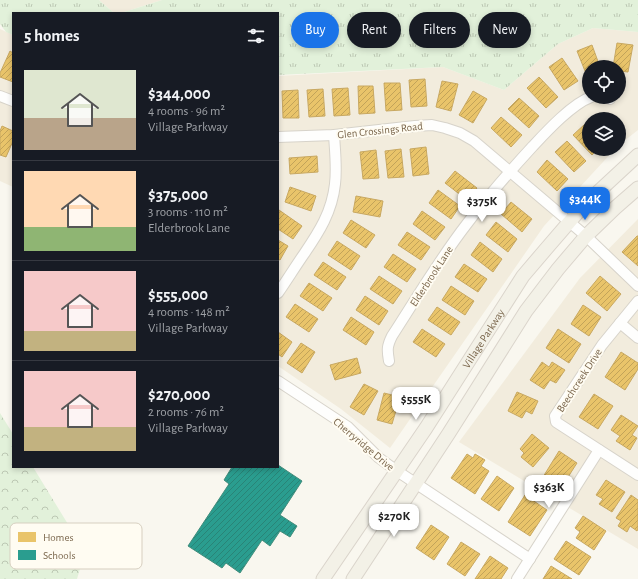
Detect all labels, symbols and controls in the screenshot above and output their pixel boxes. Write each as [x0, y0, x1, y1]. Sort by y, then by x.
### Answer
chip: Buy [291, 12, 339, 48]
chip: Rent [347, 12, 401, 48]
chip: Filters [409, 12, 470, 48]
chip: New [478, 12, 531, 48]
icon: filters [245, 25, 267, 47]
text: 5 homes [24, 27, 80, 44]
map controls [582, 60, 626, 156]
button: locate [582, 60, 626, 104]
text: $344,000 [148, 85, 211, 102]
icon: home [56, 86, 104, 134]
text: 4 rooms · 96 m² [148, 105, 225, 118]
button: layers [582, 112, 626, 156]
text: Village Parkway [148, 121, 228, 134]
street label: Glen Crossings Road [337, 121, 424, 140]
text: $375,000 [148, 186, 208, 203]
icon: home [56, 187, 104, 235]
pin: $344K [557, 187, 613, 221]
pin: $375K [454, 189, 510, 223]
text: $344K [569, 193, 601, 206]
text: $375K [467, 195, 497, 208]
text: 3 rooms · 110 m² [148, 206, 228, 219]
text: Elderbrook Lane [148, 222, 230, 235]
street label: Elderbrook Lane [408, 244, 455, 308]
text: $555,000 [148, 286, 208, 303]
icon: home [56, 287, 104, 335]
text: 4 rooms · 148 m² [148, 306, 230, 319]
street label: Village Parkway [461, 307, 507, 370]
text: Village Parkway [148, 322, 228, 335]
street label: Beechcreek Drive [555, 346, 604, 414]
text: $270,000 [148, 386, 210, 403]
icon: home [56, 387, 104, 435]
pin: $555K [388, 387, 444, 421]
text: $555K [401, 393, 431, 406]
text: 2 rooms · 76 m² [148, 406, 224, 419]
street label: Cherryridge Drive [331, 416, 396, 473]
text: Village Parkway [148, 422, 228, 435]
pin: $363K [521, 475, 577, 509]
text: $363K [534, 481, 564, 494]
pin: $270K [366, 504, 422, 538]
text: $270K [378, 510, 410, 523]
legend [10, 523, 142, 569]
text: Homes [43, 532, 74, 543]
text: Schools [43, 550, 76, 561]

